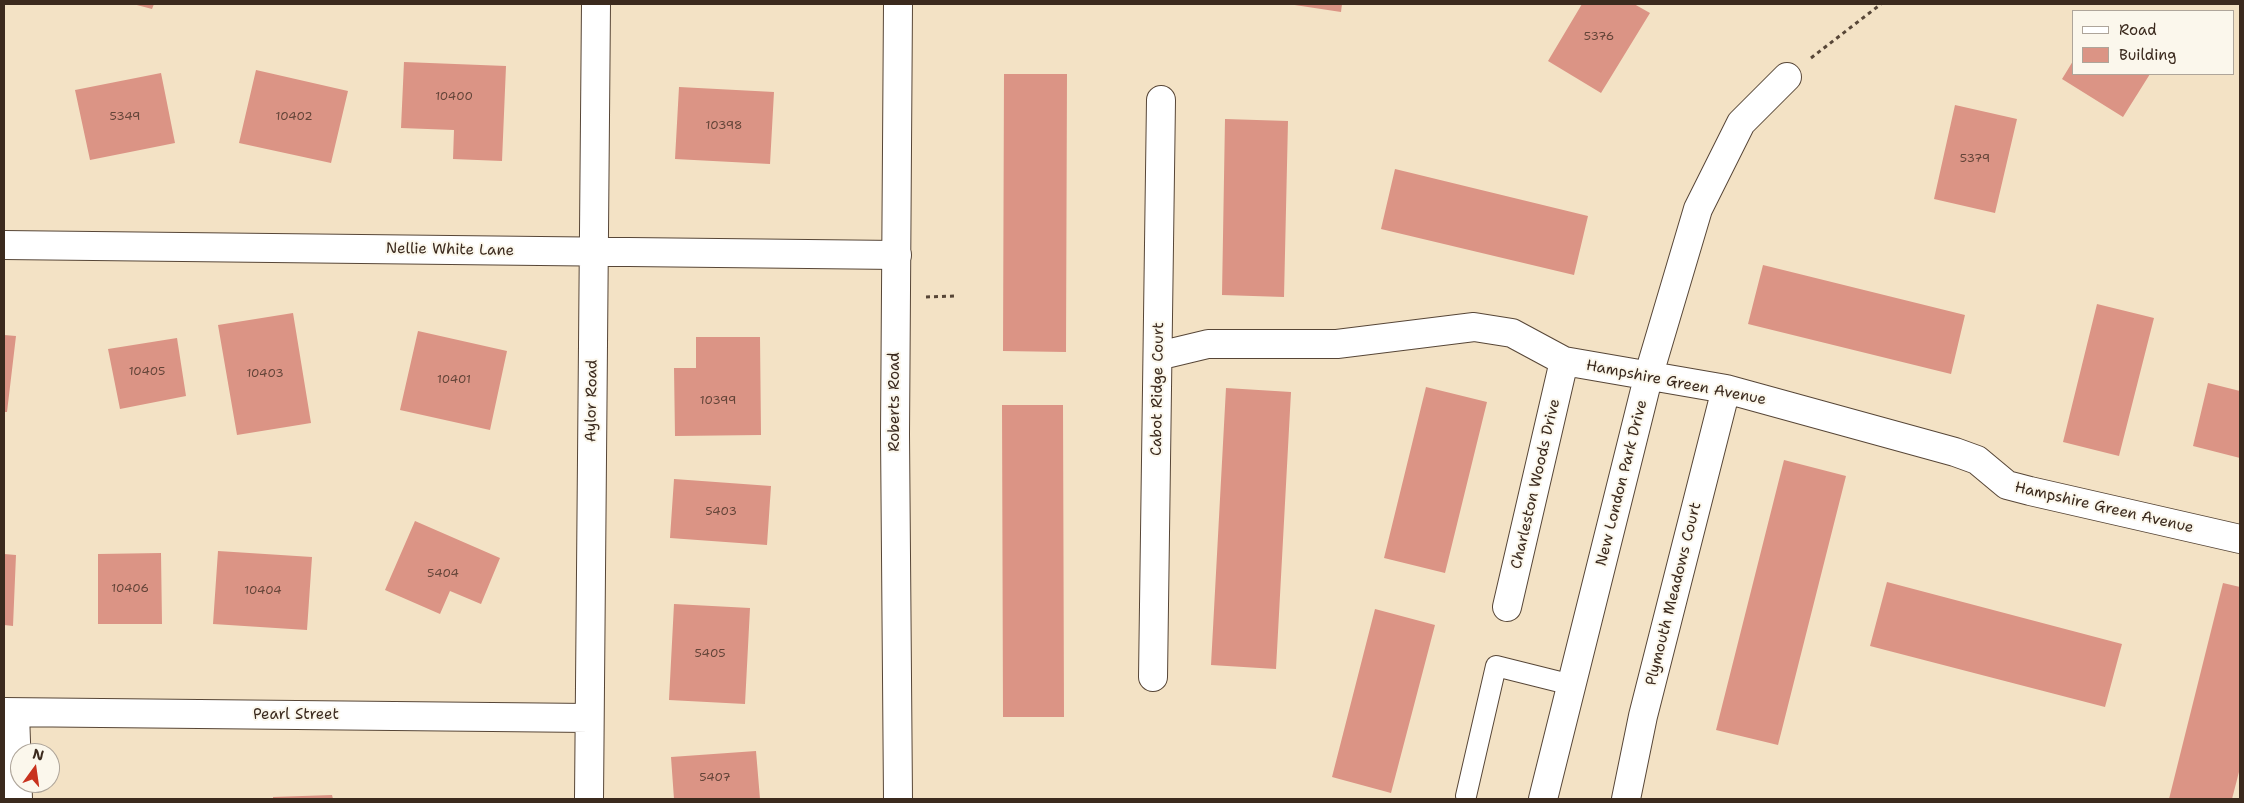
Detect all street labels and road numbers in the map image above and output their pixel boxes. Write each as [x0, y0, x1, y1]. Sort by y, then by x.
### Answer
street label: Nellie White Lane [386, 240, 514, 260]
street label: Cabot Ridge Court [1148, 322, 1168, 456]
street label: Roberts Road [886, 352, 904, 452]
street label: Hampshire Green Avenue [1584, 357, 1768, 409]
street label: Aylor Road [582, 360, 602, 442]
street label: Charleston Woods Drive [1508, 397, 1564, 571]
street label: New London Park Drive [1593, 398, 1651, 568]
street label: Hampshire Green Avenue [2013, 479, 2195, 537]
street label: Plymouth Meadows Court [1643, 501, 1705, 687]
street label: Pearl Street [253, 706, 339, 724]

